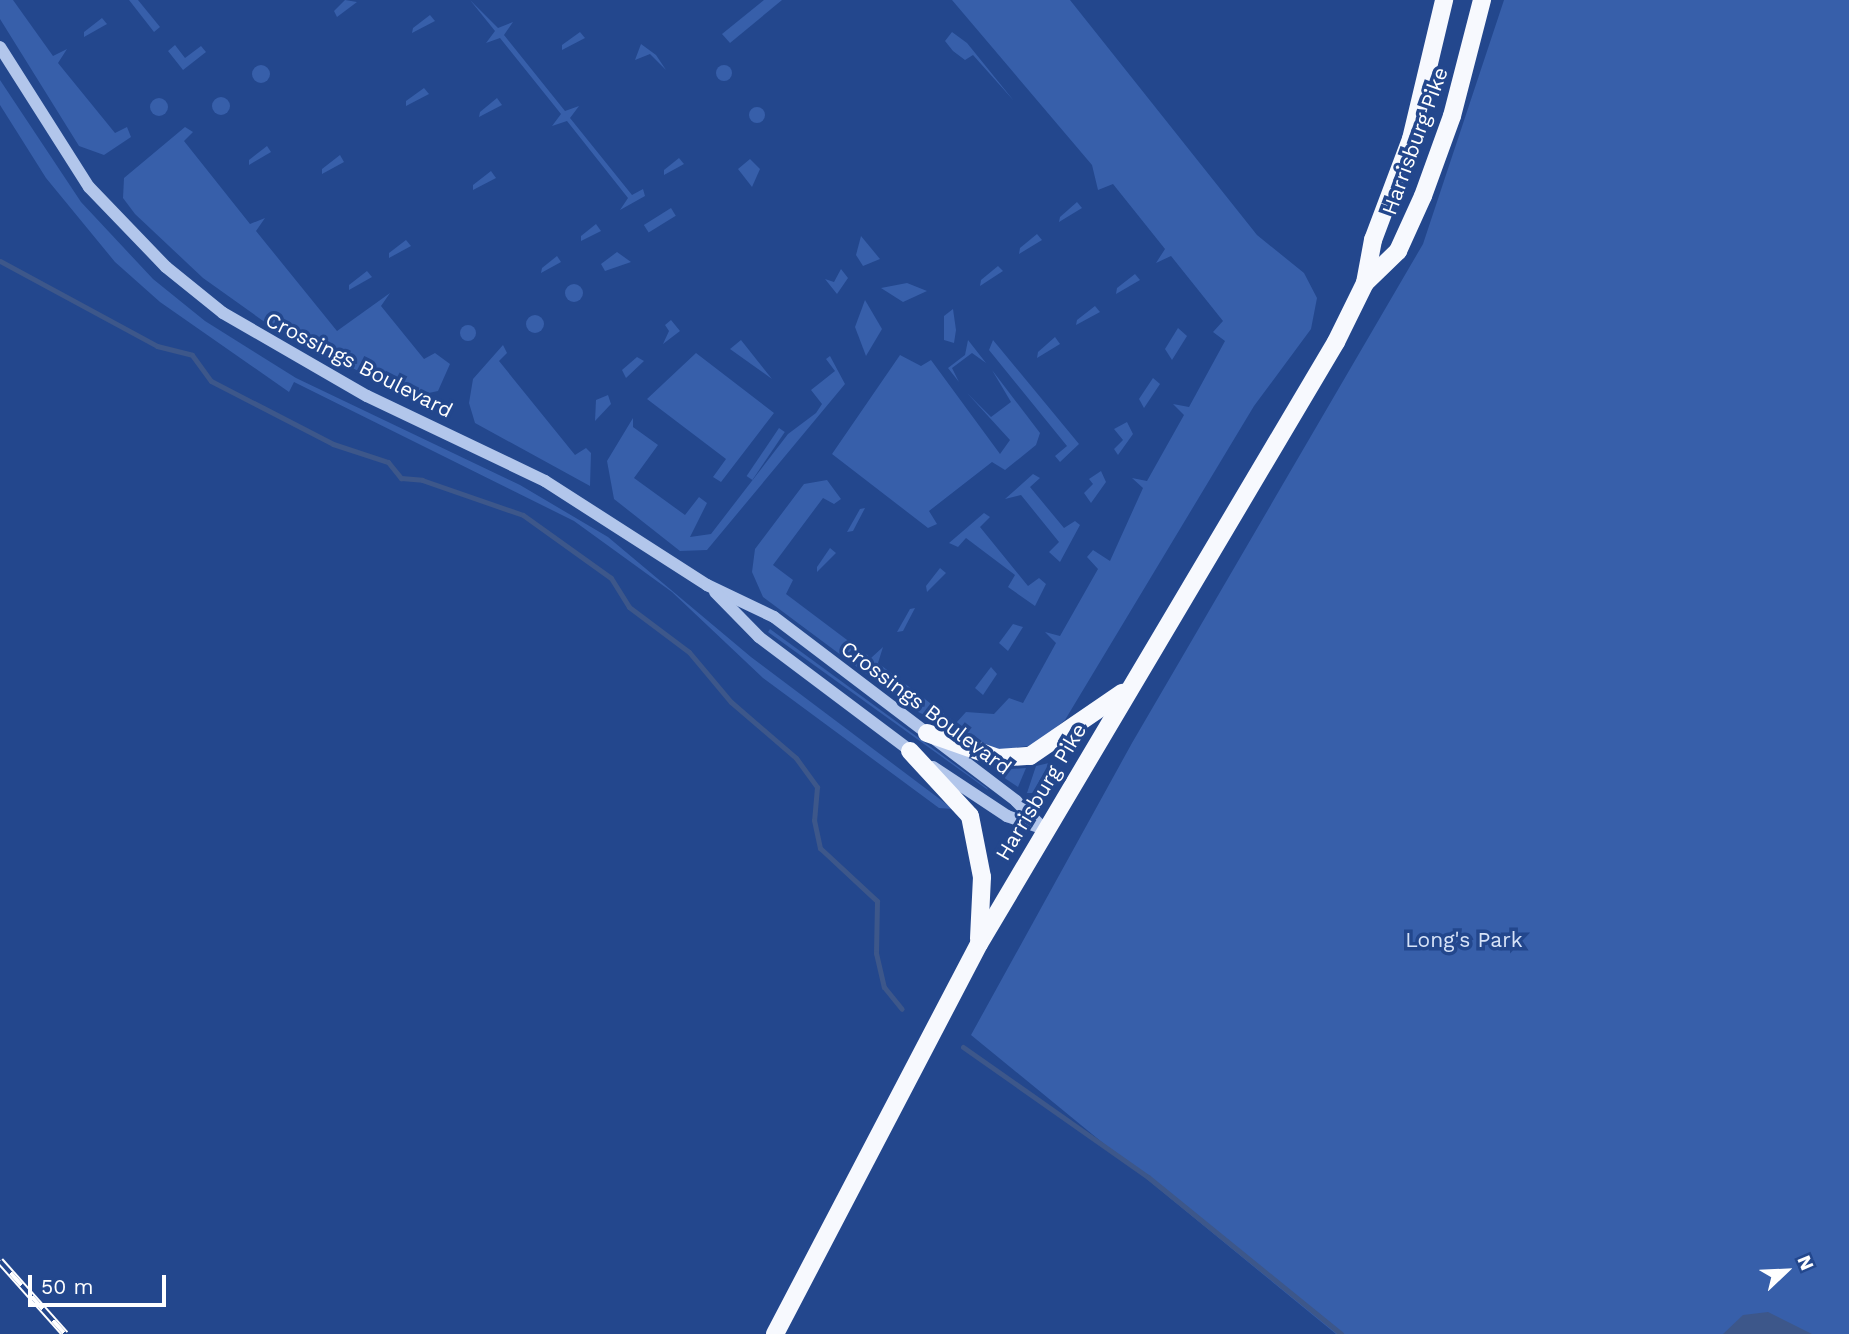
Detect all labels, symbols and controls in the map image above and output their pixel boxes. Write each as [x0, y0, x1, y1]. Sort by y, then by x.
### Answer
street label: Harrisburg Pike [1377, 64, 1453, 218]
street label: Crossings Boulevard [261, 307, 457, 423]
street label: Crossings Boulevard [836, 636, 1016, 780]
street label: Harrisburg Pike [990, 719, 1092, 865]
park label: Long's Park [1405, 927, 1523, 953]
north arrow [1751, 1236, 1821, 1306]
text: N [1792, 1252, 1819, 1274]
scale bar [32, 1260, 170, 1304]
text: 50 m [41, 1274, 93, 1299]

